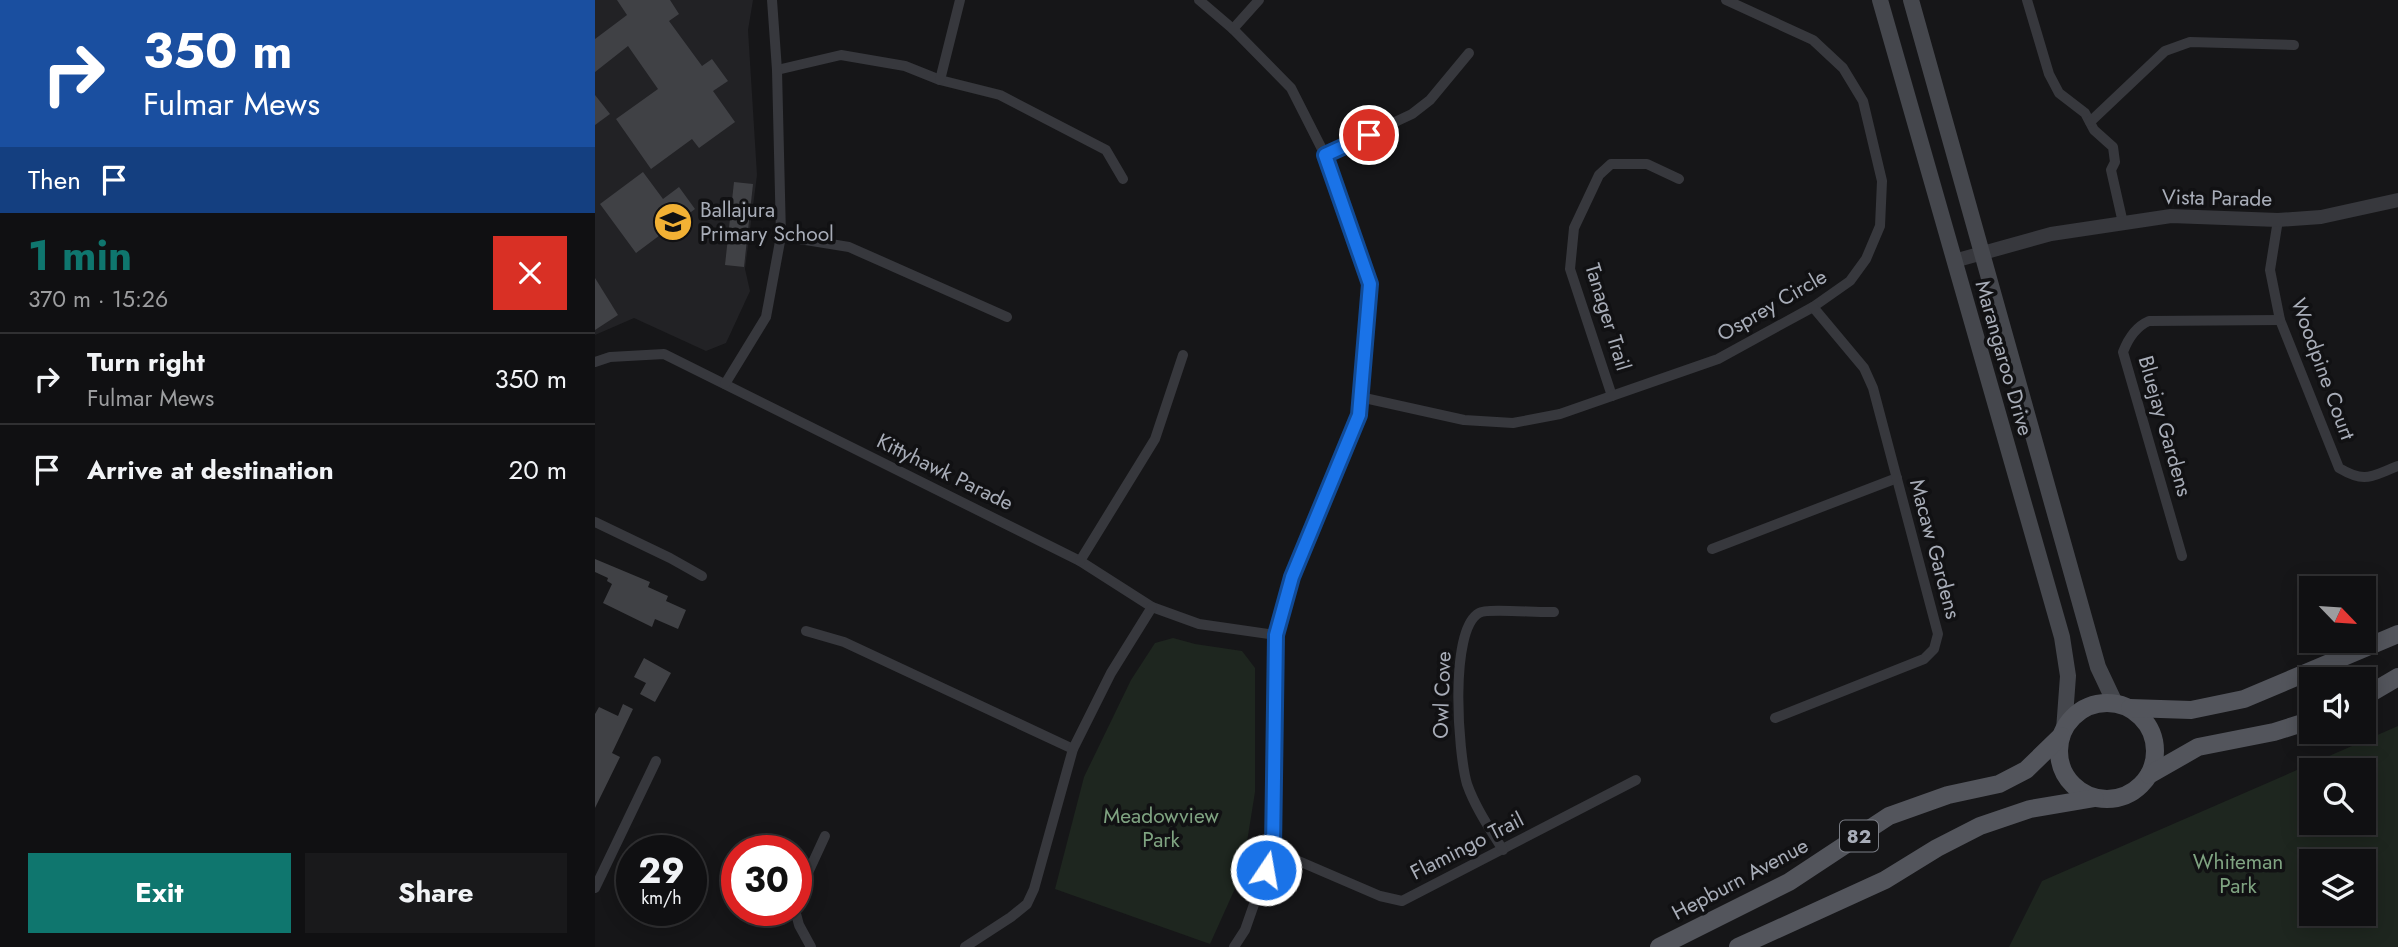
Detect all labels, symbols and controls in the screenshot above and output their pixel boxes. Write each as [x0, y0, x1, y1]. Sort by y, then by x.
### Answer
text: 350 m [143, 16, 292, 86]
icon: right [28, 28, 119, 119]
text: Fulmar Mews [143, 81, 320, 127]
pin [1339, 105, 1399, 165]
icon: arrive [1350, 116, 1388, 154]
text: Then [28, 161, 81, 199]
icon: arrive [95, 161, 133, 199]
street label: Vista Parade [2162, 182, 2273, 214]
place label: Ballajura Primary School [700, 195, 834, 249]
school or university icon: Ballajura Primary School [652, 201, 694, 243]
text: 1 min [28, 225, 132, 286]
button: close [493, 236, 567, 310]
street label: Tanager Trail [1577, 260, 1639, 374]
street label: Osprey Circle [1712, 261, 1833, 349]
street label: Marangaroo Drive [1967, 277, 2041, 439]
text: 370 m · 15:26 [28, 282, 168, 316]
street label: Woodpine Court [2283, 294, 2363, 444]
text: Turn right [87, 343, 205, 381]
street label: Bluejay Gardens [2131, 352, 2199, 500]
icon: right [28, 360, 66, 398]
text: 350 m [494, 360, 567, 398]
text: Fulmar Mews [87, 381, 214, 415]
street label: Kittyhawk Parade [872, 426, 1018, 518]
icon: arrive [28, 451, 66, 489]
text: Arrive at destination [87, 451, 334, 489]
text: 20 m [509, 451, 567, 489]
street label: Macaw Gardens [1902, 476, 1968, 622]
north arrow [2299, 576, 2377, 653]
map controls [2299, 576, 2376, 926]
street label: Owl Cove [1425, 651, 1459, 739]
button: sound [2299, 667, 2376, 744]
button: search [2299, 758, 2376, 835]
park label: Meadowview Park [1103, 801, 1219, 855]
street label: Flamingo Trail [1405, 805, 1529, 887]
road number: 82 [1840, 820, 1878, 852]
street label: Hepburn Avenue [1666, 830, 1814, 928]
position arrow [1229, 833, 1303, 907]
speed limit sign: 30 [721, 835, 812, 926]
text: 29 [638, 846, 685, 896]
park label: Whiteman Park [2193, 847, 2283, 901]
button: layers [2299, 849, 2376, 926]
button: Exit [28, 853, 291, 933]
button: Share [305, 853, 567, 933]
text: km/h [641, 885, 682, 911]

